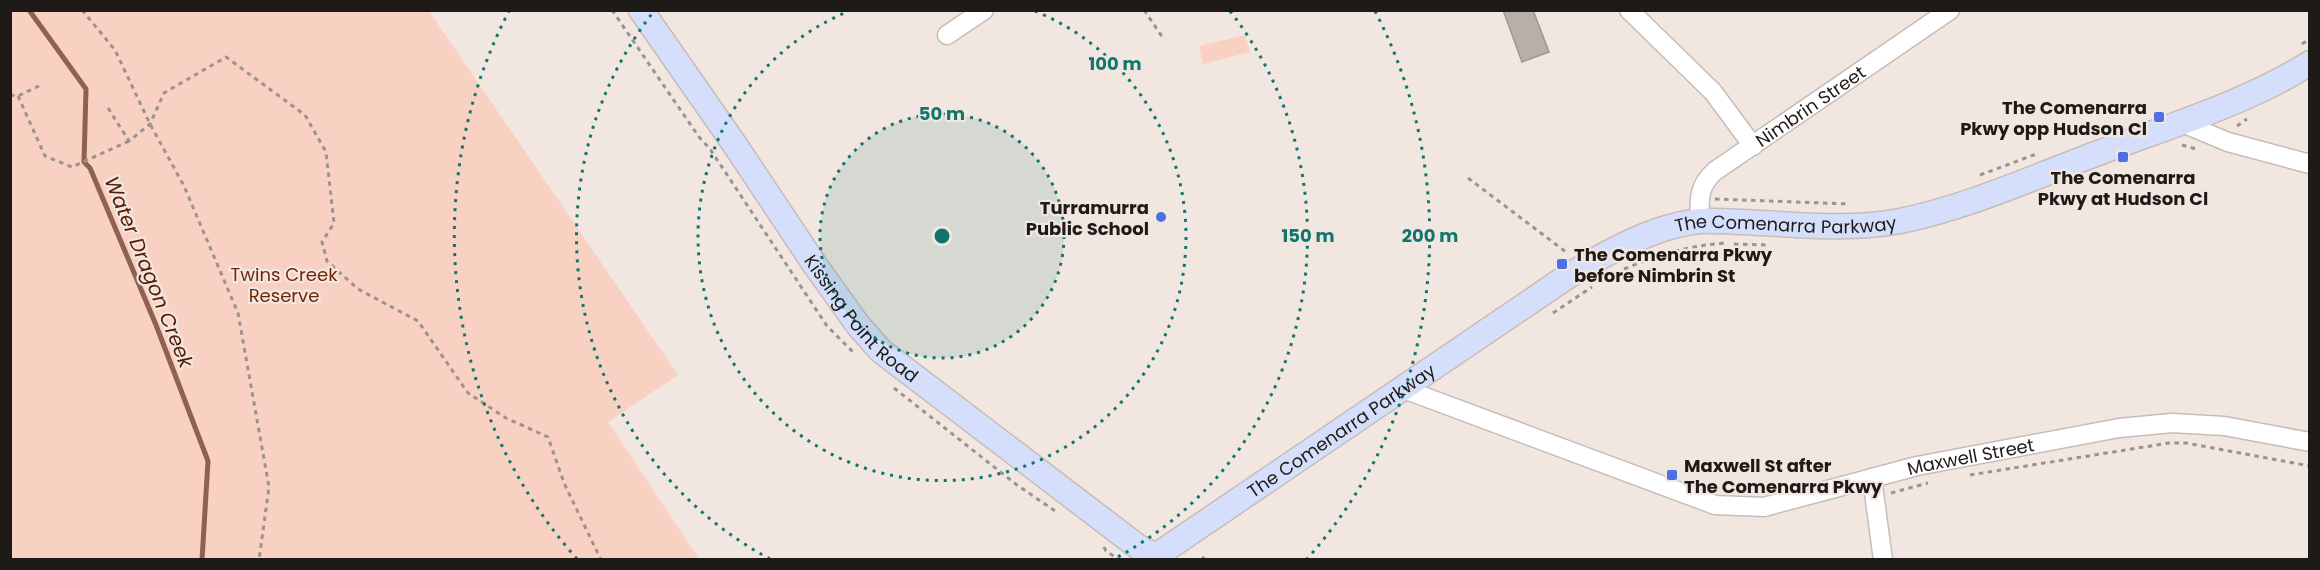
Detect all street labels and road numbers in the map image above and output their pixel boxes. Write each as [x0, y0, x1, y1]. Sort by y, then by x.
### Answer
street label: Nimbrin Street [1750, 59, 1870, 152]
street label: The Comenarra Parkway [1672, 208, 1898, 239]
street label: Kissing Point Road [799, 249, 924, 388]
street label: The Comenarra Parkway [1242, 357, 1440, 503]
street label: Maxwell Street [1904, 432, 2036, 481]

